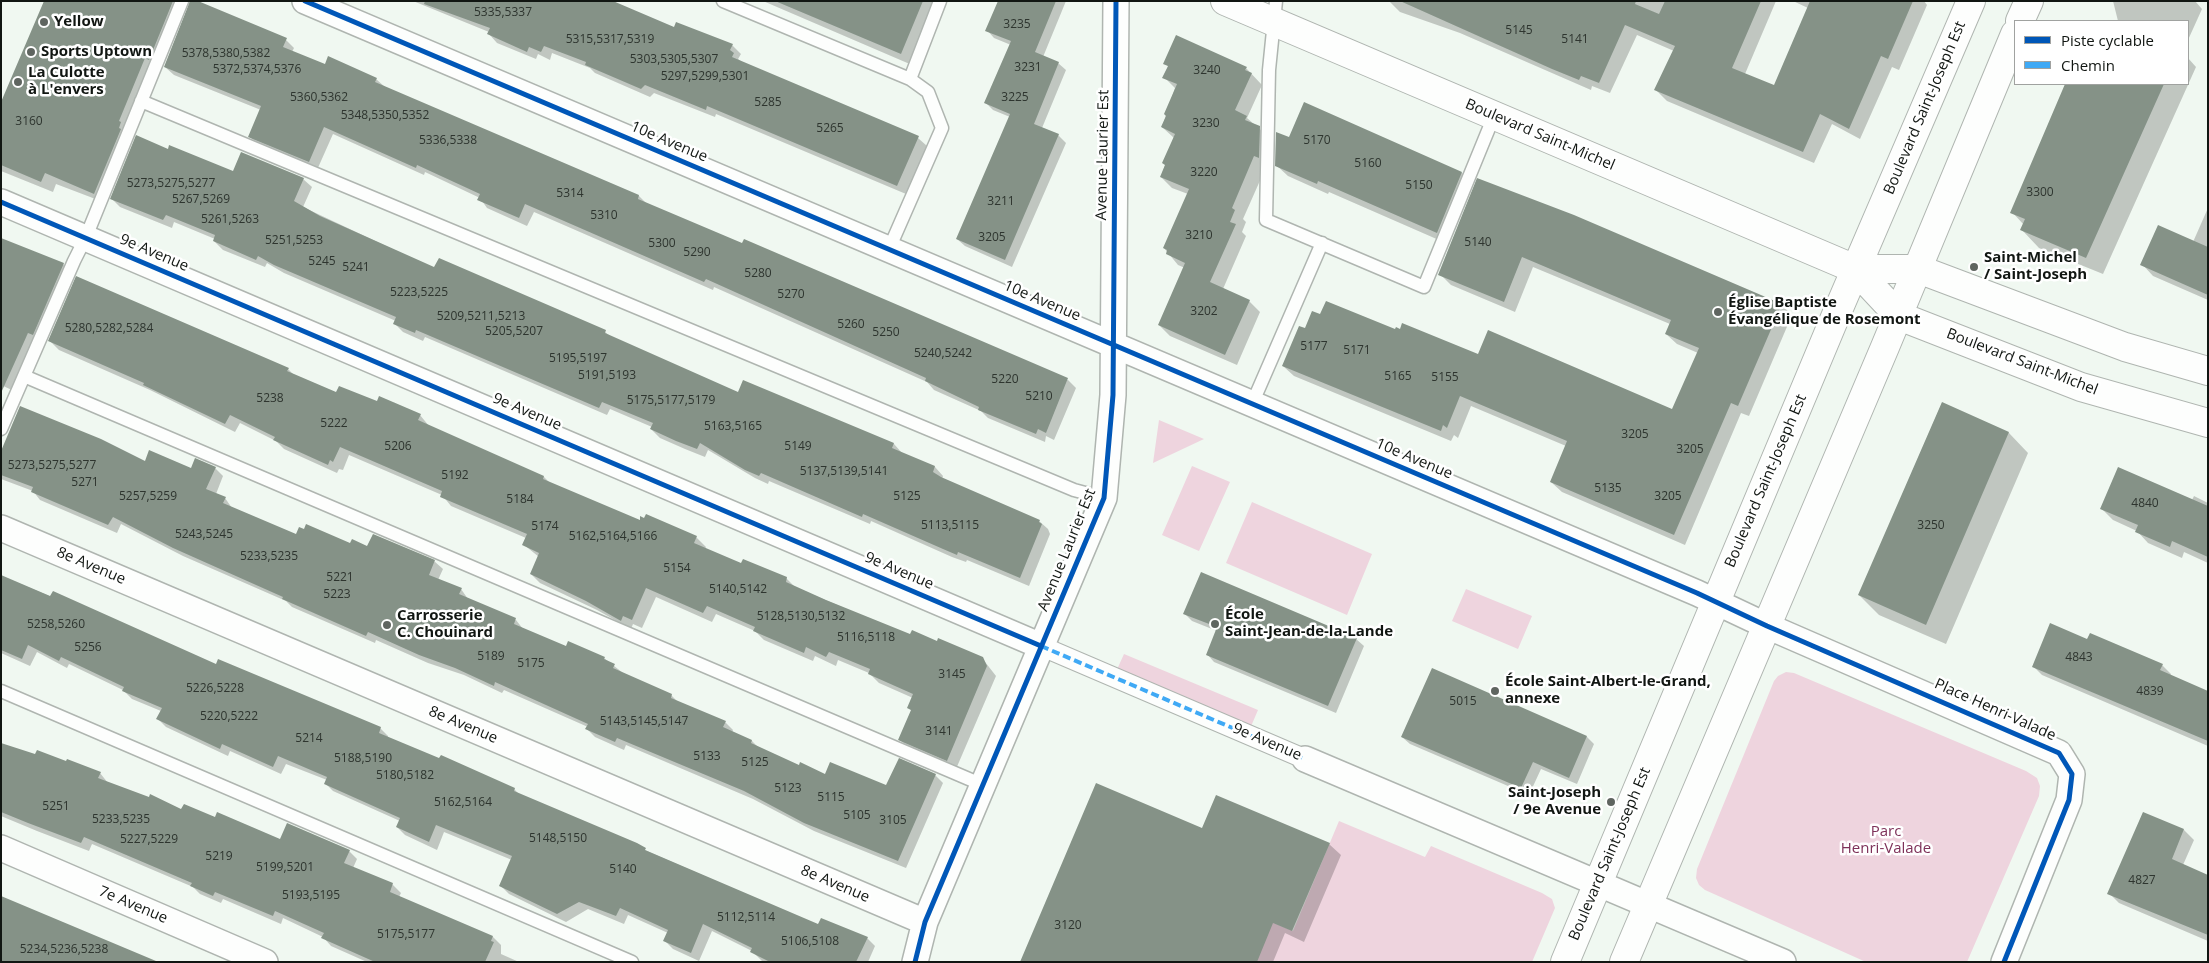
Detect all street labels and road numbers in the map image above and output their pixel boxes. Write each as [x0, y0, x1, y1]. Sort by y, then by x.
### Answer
street label: Boulevard Saint-Joseph Est [1880, 19, 1970, 197]
street label: Avenue Laurier Est [1093, 90, 1113, 220]
street label: Boulevard Saint-Michel [1463, 95, 1617, 175]
street label: 10e Avenue [628, 118, 710, 166]
street label: 9e Avenue [117, 230, 191, 276]
street label: 10e Avenue [1001, 277, 1083, 325]
street label: Boulevard Saint-Michel [1944, 325, 2100, 399]
street label: 9e Avenue [490, 389, 564, 435]
street label: Boulevard Saint-Joseph Est [1721, 392, 1811, 570]
street label: 10e Avenue [1373, 435, 1455, 483]
street label: Avenue Laurier Est [1034, 486, 1100, 614]
street label: 8e Avenue [54, 543, 128, 589]
street label: 9e Avenue [862, 548, 936, 594]
street label: Place Henri-Valade [1931, 675, 2059, 745]
street label: 8e Avenue [426, 702, 500, 748]
street label: 9e Avenue [1230, 719, 1304, 765]
street label: Boulevard Saint-Joseph Est [1565, 765, 1655, 943]
street label: 8e Avenue [798, 861, 872, 907]
street label: 7e Avenue [96, 882, 170, 928]

